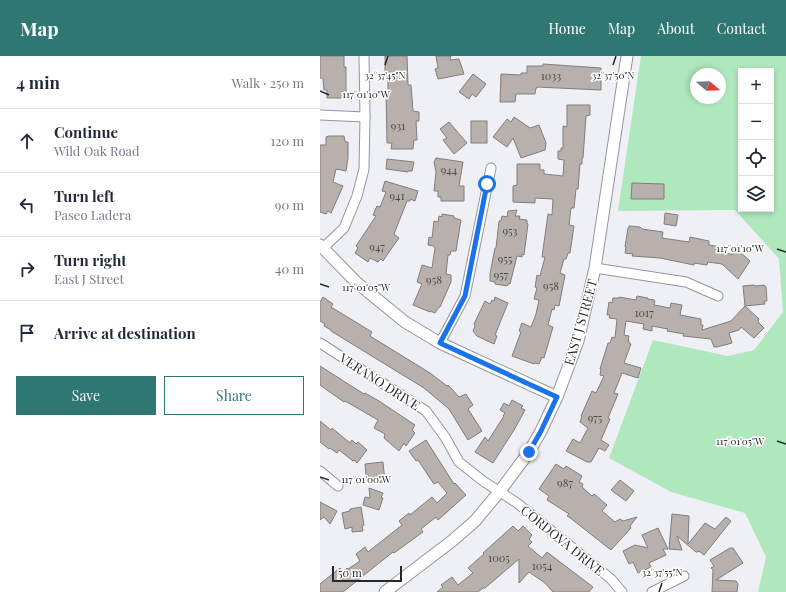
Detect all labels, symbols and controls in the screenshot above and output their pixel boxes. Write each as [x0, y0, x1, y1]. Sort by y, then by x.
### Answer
text: Map [20, 15, 59, 41]
text: Home [548, 19, 586, 38]
text: Map [608, 19, 635, 38]
text: About [657, 19, 695, 38]
text: Contact [717, 19, 766, 38]
text: 32°37'45"N [365, 68, 405, 82]
house number: 1033 [541, 68, 561, 83]
text: 32°37'50"N [592, 68, 634, 82]
north arrow [690, 68, 726, 104]
map controls [738, 68, 774, 212]
button: + [738, 68, 774, 104]
text: 4 min [16, 71, 60, 93]
text: Walk · 250 m [232, 74, 304, 91]
text: 117°01'10"W [342, 87, 391, 101]
button: − [738, 104, 774, 140]
house number: 931 [391, 118, 405, 133]
text: Continue [54, 122, 118, 142]
icon: ahead [16, 130, 38, 152]
text: 120 m [270, 132, 304, 149]
button: locate [738, 140, 774, 176]
text: Wild Oak Road [54, 142, 140, 159]
house number: 944 [441, 162, 458, 177]
route start [478, 175, 496, 193]
button: layers [738, 176, 774, 212]
text: Turn left [54, 186, 115, 206]
house number: 941 [389, 188, 405, 203]
icon: left [16, 194, 38, 216]
text: 90 m [275, 196, 304, 213]
text: Paseo Ladera [54, 206, 131, 223]
house number: 953 [502, 223, 518, 238]
house number: 947 [369, 239, 385, 254]
text: 117°01'10"W [716, 241, 765, 255]
text: Turn right [54, 250, 127, 270]
house number: 955 [498, 251, 513, 266]
icon: right [16, 258, 38, 280]
text: 40 m [275, 260, 304, 277]
house number: 957 [494, 267, 509, 282]
text: East J Street [54, 270, 124, 287]
house number: 958 [426, 272, 442, 287]
street label: EAST J STREET [560, 277, 600, 367]
house number: 958 [543, 278, 559, 293]
text: 117°01'05"W [342, 280, 391, 294]
house number: 1017 [634, 305, 654, 320]
icon: arrive [16, 322, 38, 344]
text: Arrive at destination [54, 323, 196, 343]
street label: VERANO DRIVE [336, 348, 424, 413]
button: Save [16, 376, 156, 415]
button: Share [164, 376, 304, 415]
house number: 975 [588, 410, 603, 425]
text: 117°01'05"W [716, 434, 765, 448]
route end [520, 443, 538, 461]
text: 117°01'00"W [341, 472, 392, 486]
house number: 987 [557, 475, 573, 490]
street label: CORDOVA DRIVE [518, 501, 608, 579]
house number: 1005 [488, 550, 510, 565]
house number: 1054 [532, 558, 553, 573]
scale bar [332, 564, 402, 583]
text: 50 m [338, 565, 362, 580]
text: 32°37'55"N [642, 565, 682, 579]

